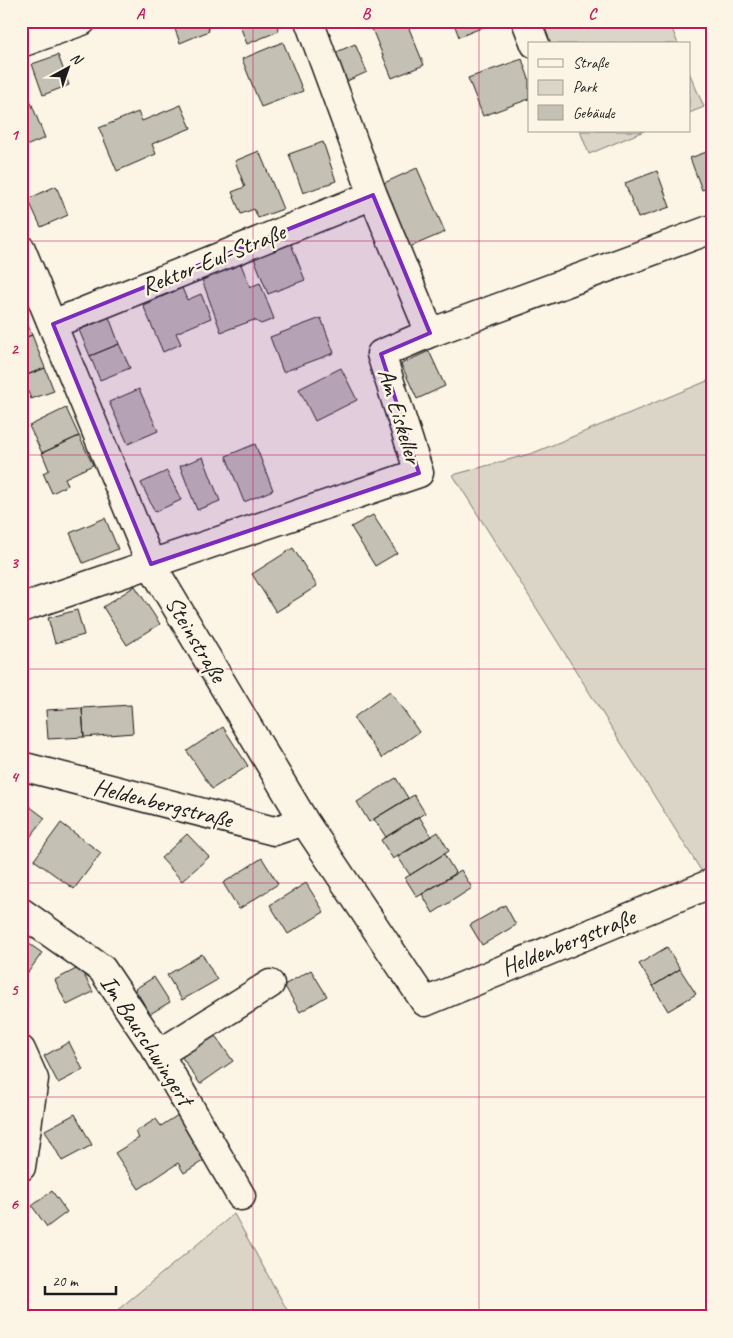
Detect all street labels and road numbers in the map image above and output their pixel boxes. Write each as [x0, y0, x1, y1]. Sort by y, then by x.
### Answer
street label: Rektor-Eul-Straße [137, 216, 291, 301]
street label: Am Eiskeller [371, 365, 429, 469]
street label: Steinstraße [159, 590, 234, 689]
street label: Heldenbergstraße [91, 771, 237, 835]
street label: Heldenbergstraße [497, 901, 641, 982]
street label: Im Bauschwingert [94, 969, 202, 1113]

